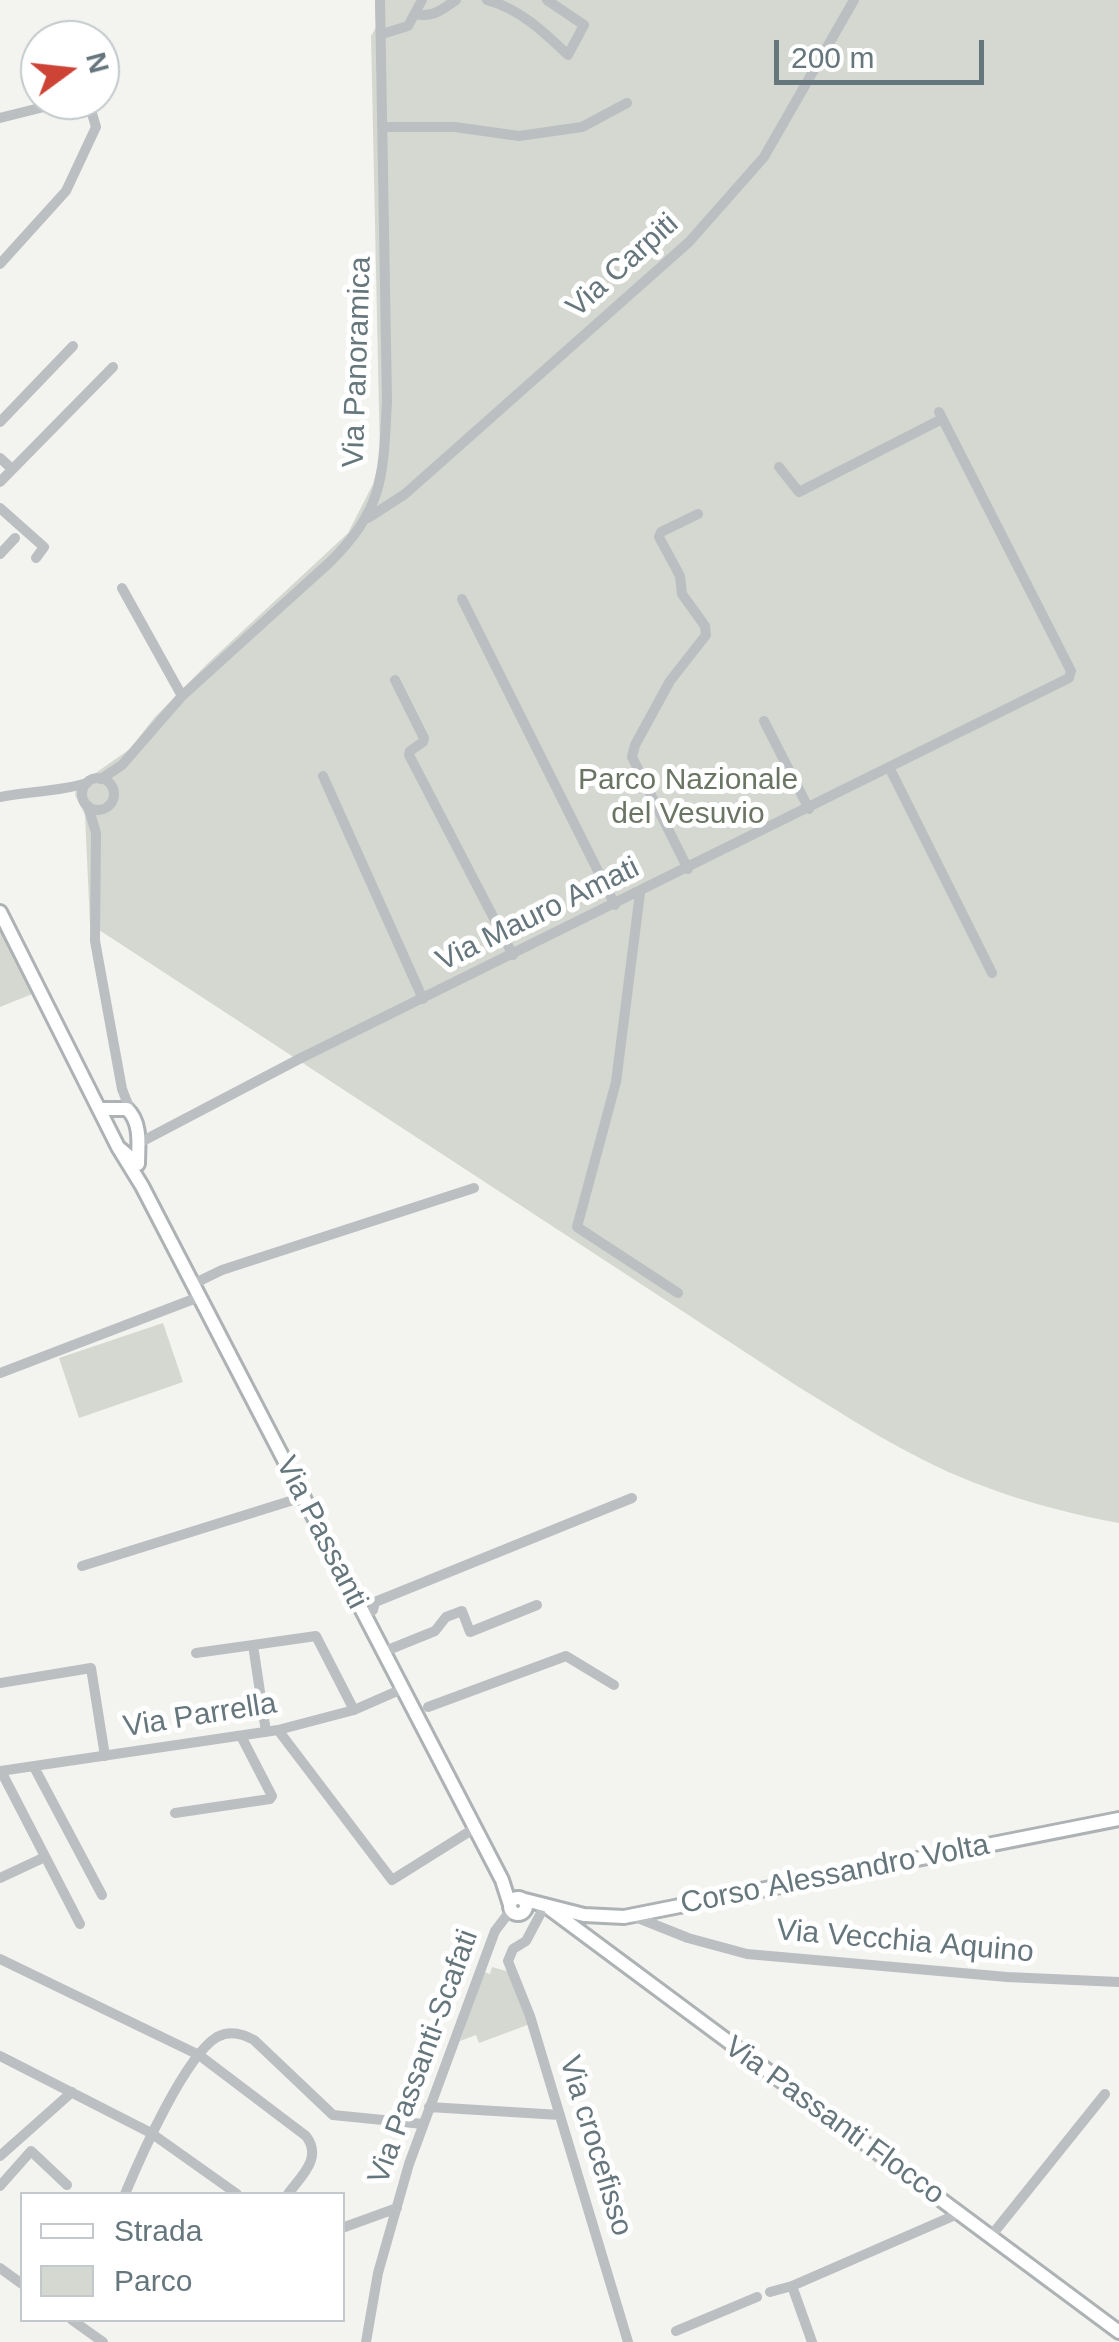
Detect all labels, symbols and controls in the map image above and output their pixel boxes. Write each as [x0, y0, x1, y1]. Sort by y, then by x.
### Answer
north arrow [20, 20, 120, 120]
scale bar [779, 20, 989, 82]
text: 200 m [791, 41, 874, 74]
text: N [80, 49, 115, 76]
street label: Via Carpiti [560, 207, 686, 325]
street label: Via Panoramica [336, 256, 380, 468]
park label: Parco Nazionale del Vesuvio [578, 763, 798, 834]
street label: Via Mauro Amati [431, 850, 645, 980]
street label: Via Passanti [267, 1451, 375, 1615]
street label: Via Parrella [121, 1686, 279, 1746]
street label: Corso Alessandro Volta [678, 1827, 992, 1923]
street label: Via Vecchia Aquino [775, 1913, 1035, 1971]
street label: Via Passanti-Scafati [361, 1925, 487, 2189]
street label: Via Passanti Flocco [717, 2029, 951, 2213]
street label: Via crocefisso [551, 2052, 639, 2240]
legend [20, 2192, 345, 2322]
text: Strada [114, 2214, 202, 2247]
text: Parco [114, 2264, 192, 2297]

